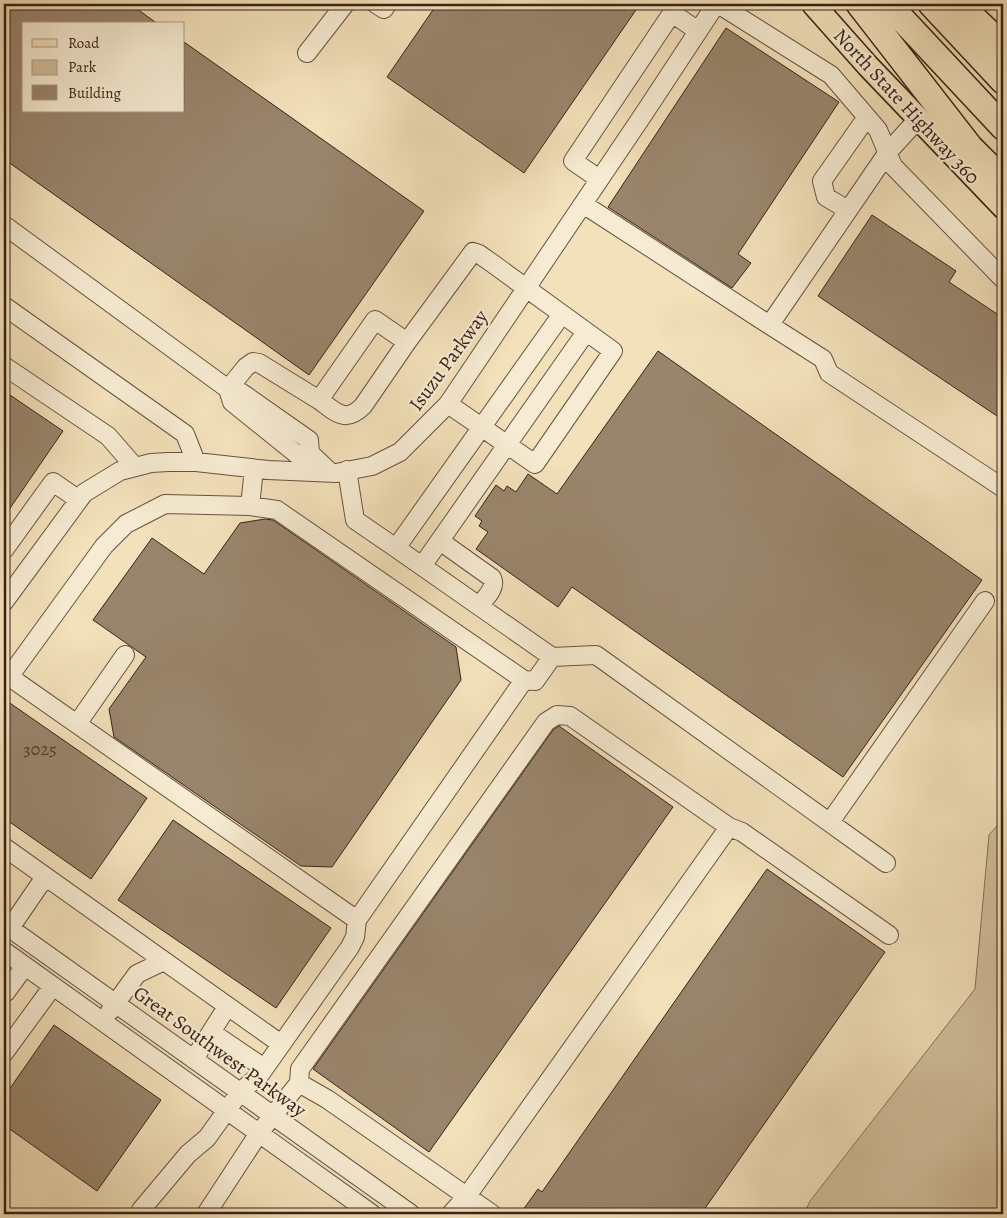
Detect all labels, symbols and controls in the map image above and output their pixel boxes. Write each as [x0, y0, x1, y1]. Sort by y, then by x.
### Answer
legend [22, 22, 185, 112]
street label: North State Highway 360 [827, 23, 986, 190]
text: Road [68, 33, 100, 53]
text: Park [68, 57, 97, 77]
text: Building [68, 83, 121, 103]
street label: Isuzu Parkway [403, 303, 495, 416]
house number: 3025 [23, 737, 57, 761]
street label: Great Southwest Parkway [128, 979, 313, 1124]

